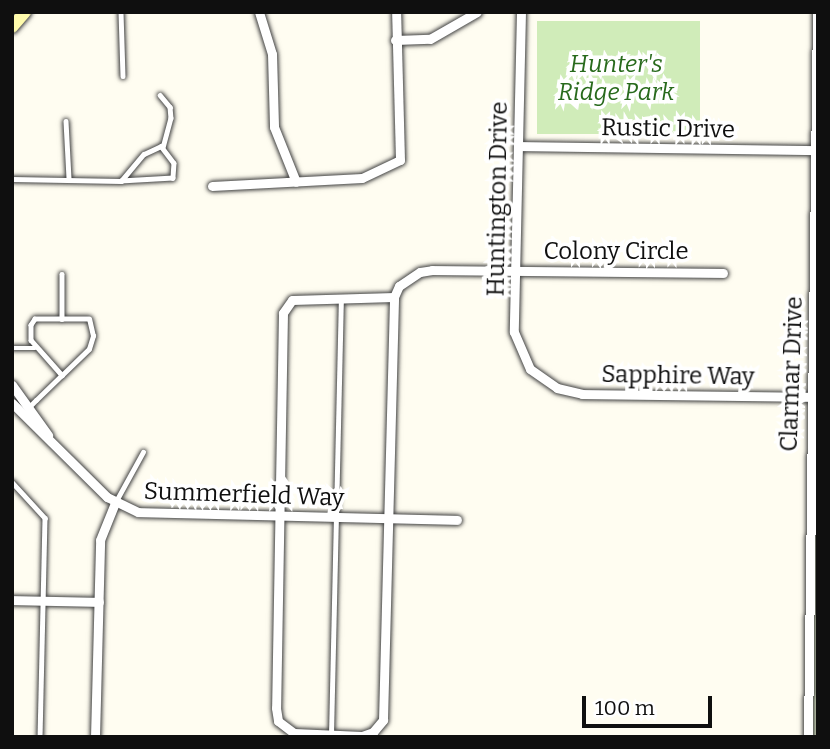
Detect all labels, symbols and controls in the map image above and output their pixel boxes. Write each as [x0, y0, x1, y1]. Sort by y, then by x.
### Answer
park label: Hunter's Ridge Park [558, 51, 674, 107]
street label: Huntington Drive [482, 101, 514, 297]
street label: Rustic Drive [601, 113, 735, 145]
street label: Colony Circle [543, 238, 689, 266]
street label: Clarmar Drive [775, 296, 809, 452]
street label: Sapphire Way [601, 360, 755, 392]
street label: Summerfield Way [143, 477, 345, 513]
scale bar [585, 682, 714, 726]
text: 100 m [595, 695, 655, 721]

